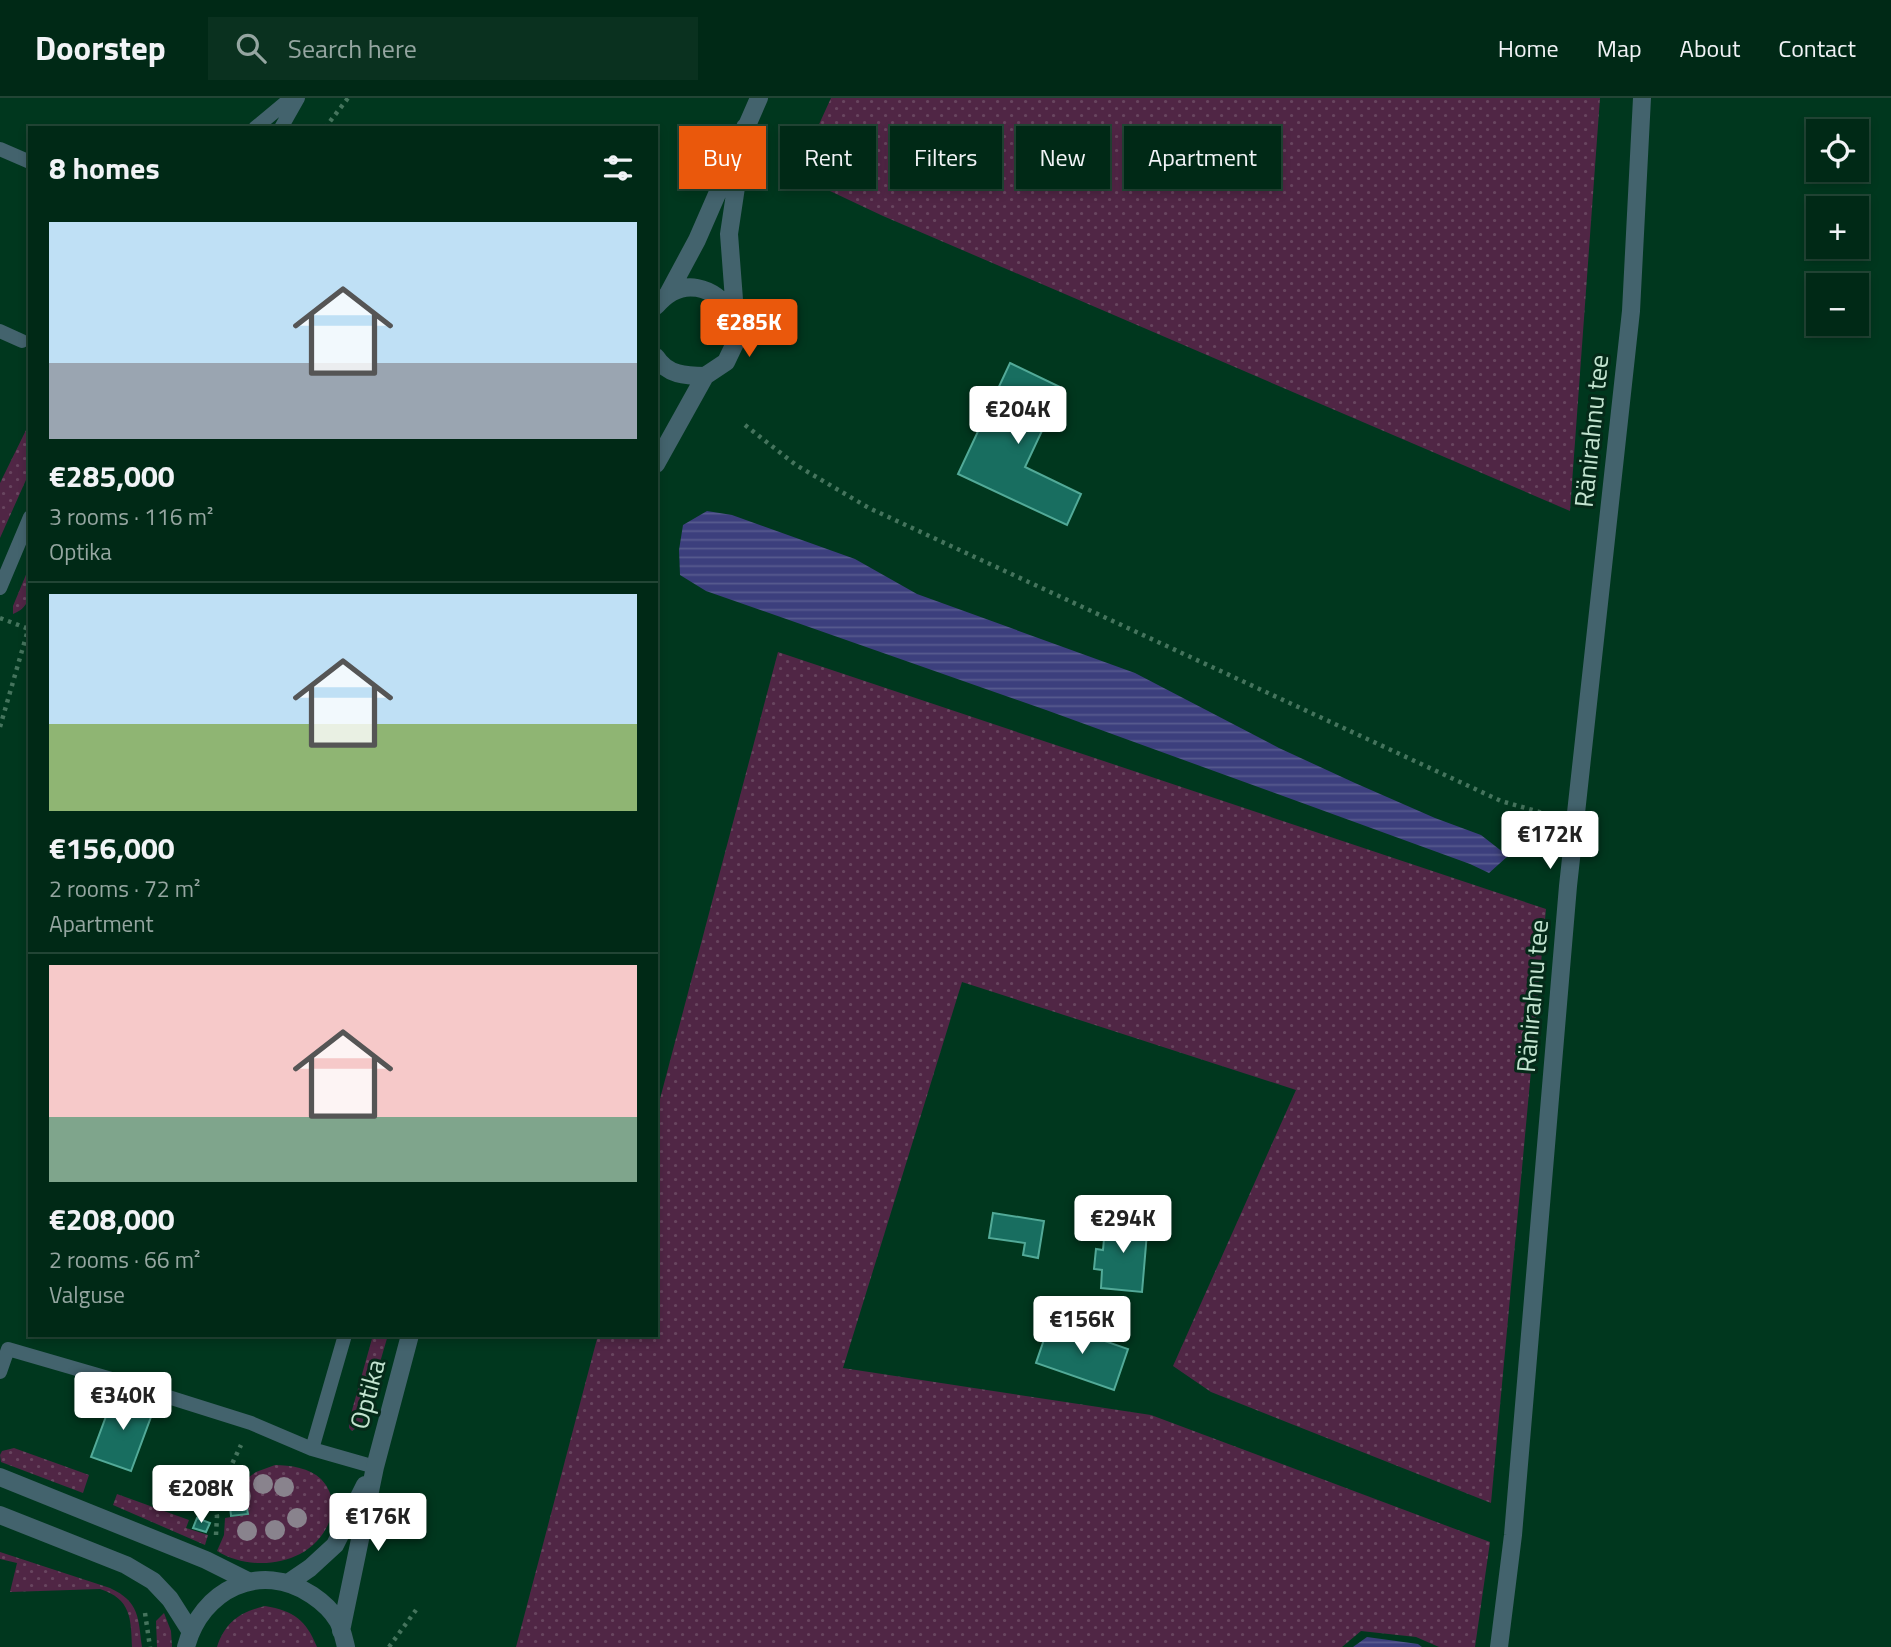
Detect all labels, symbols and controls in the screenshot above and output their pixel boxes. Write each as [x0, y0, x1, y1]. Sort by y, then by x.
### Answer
search box [208, 17, 698, 80]
text: Doorstep [35, 23, 166, 73]
icon: search [232, 29, 270, 67]
text: Search here [288, 29, 417, 68]
text: Home [1498, 30, 1559, 66]
text: Map [1597, 30, 1642, 66]
text: About [1680, 30, 1740, 66]
text: Contact [1778, 30, 1856, 66]
map controls [1806, 119, 1869, 336]
button: locate [1806, 119, 1869, 182]
chip: Buy [679, 126, 766, 189]
chip: Rent [780, 126, 876, 189]
chip: Filters [890, 126, 1002, 189]
chip: New [1016, 126, 1110, 189]
chip: Apartment [1124, 126, 1281, 189]
text: 8 homes [49, 145, 160, 191]
icon: filters [599, 149, 637, 187]
button: + [1806, 196, 1869, 259]
icon: home [280, 268, 406, 394]
button: − [1806, 273, 1869, 336]
pin: €285K [700, 300, 798, 359]
text: €285K [716, 304, 782, 339]
street label: Ränirahnu tee [1564, 353, 1618, 509]
pin: €204K [969, 386, 1067, 446]
text: €204K [985, 391, 1051, 426]
text: €285,000 [49, 453, 175, 499]
text: 3 rooms · 116 m² [49, 499, 213, 534]
text: Optika [49, 534, 112, 569]
icon: home [280, 640, 406, 766]
pin: €172K [1501, 812, 1599, 871]
text: €172K [1517, 816, 1583, 851]
text: €156,000 [49, 825, 175, 871]
text: 2 rooms · 72 m² [49, 871, 200, 906]
text: Apartment [49, 906, 154, 941]
street label: Ränirahnu tee [1506, 918, 1558, 1074]
icon: home [280, 1011, 406, 1137]
text: €208,000 [49, 1196, 175, 1242]
pin: €294K [1074, 1196, 1172, 1255]
text: €294K [1090, 1200, 1156, 1235]
text: 2 rooms · 66 m² [49, 1242, 200, 1277]
text: Valguse [49, 1277, 125, 1312]
pin: €156K [1033, 1296, 1131, 1356]
text: €156K [1049, 1301, 1115, 1336]
street label: Optika [339, 1355, 395, 1433]
pin: €340K [74, 1372, 172, 1432]
text: €340K [90, 1377, 156, 1412]
pin: €208K [152, 1466, 250, 1525]
text: €208K [168, 1470, 234, 1505]
pin: €176K [329, 1494, 427, 1553]
text: €176K [345, 1498, 411, 1533]

